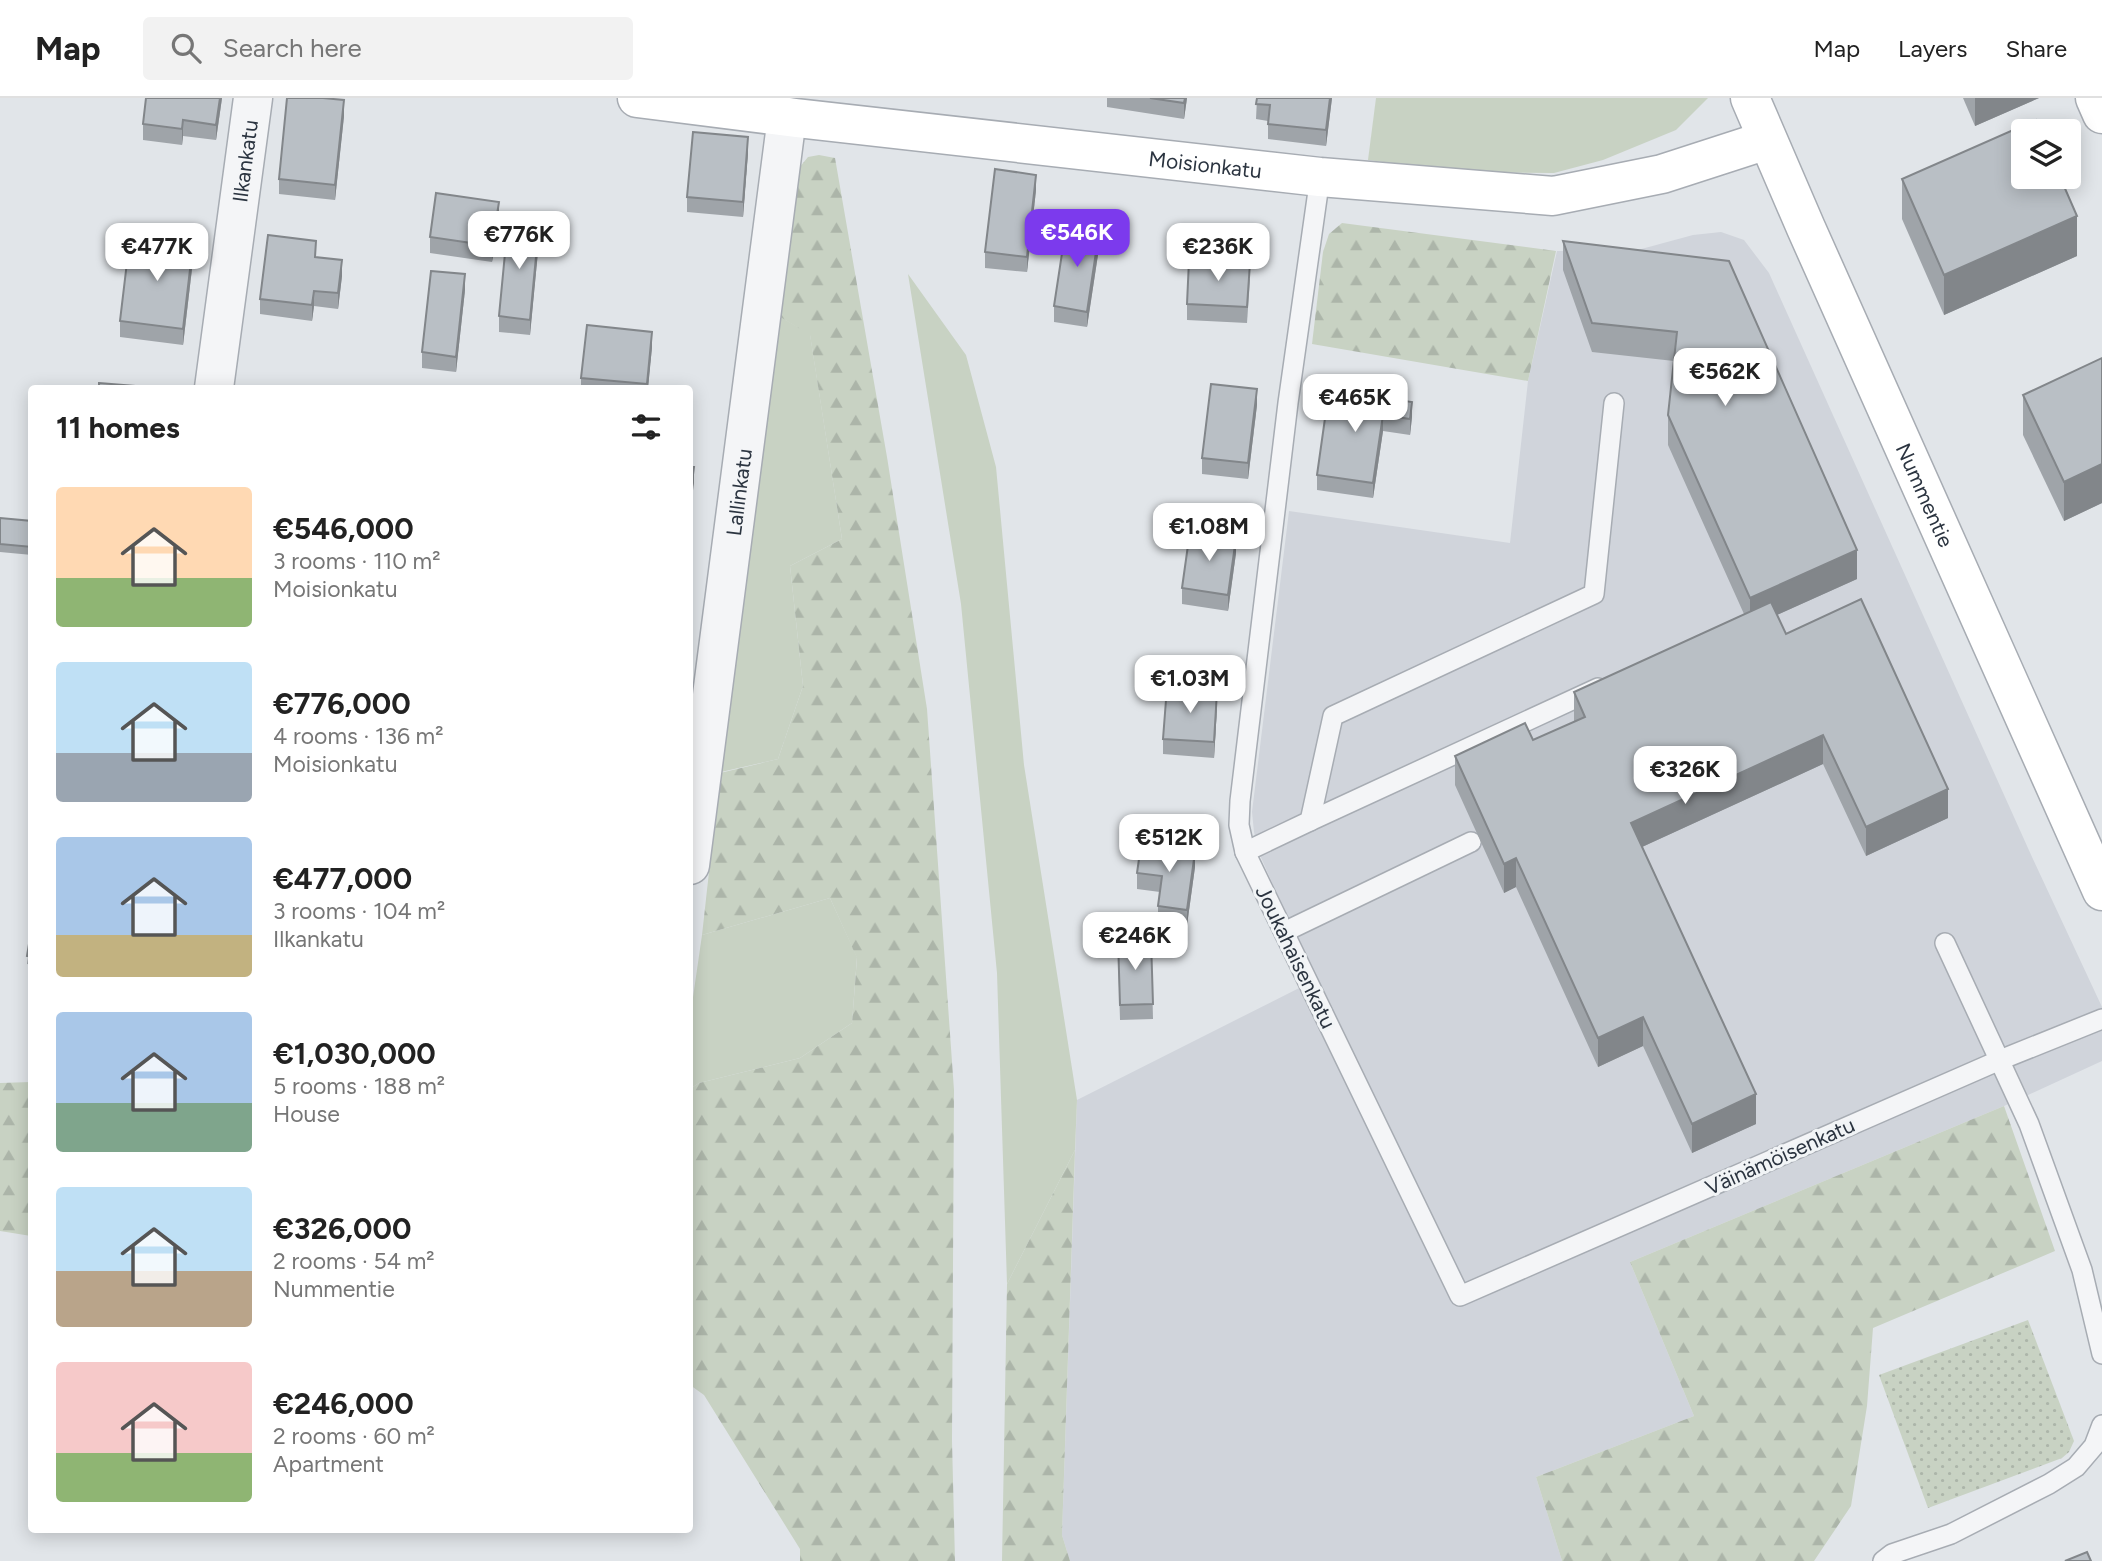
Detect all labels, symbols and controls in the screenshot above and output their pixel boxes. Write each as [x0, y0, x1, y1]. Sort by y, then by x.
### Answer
search box [143, 17, 633, 80]
text: Map [35, 29, 101, 68]
icon: search [167, 29, 205, 67]
text: Search here [223, 32, 362, 64]
text: Map [1813, 34, 1860, 63]
text: Layers [1898, 34, 1967, 63]
text: Share [2005, 34, 2067, 63]
street label: Ilkankatu [227, 118, 262, 204]
map controls [2011, 119, 2081, 189]
button: layers [2011, 119, 2081, 189]
street label: Moisionkatu [1147, 145, 1263, 183]
pin: €546K [1028, 209, 1126, 269]
pin: €776K [470, 212, 568, 271]
text: €546K [1041, 218, 1113, 246]
text: €776K [484, 220, 554, 248]
pin: €477K [108, 223, 206, 283]
pin: €236K [1169, 223, 1267, 283]
text: €477K [121, 232, 193, 260]
text: €236K [1183, 232, 1253, 260]
pin: €562K [1676, 348, 1774, 408]
text: €562K [1689, 357, 1761, 385]
pin: €465K [1306, 374, 1404, 434]
text: €465K [1319, 383, 1391, 411]
icon: filters [627, 408, 665, 446]
text: 11 homes [56, 409, 180, 446]
street label: Nummentie [1891, 439, 1959, 551]
street label: Lallinkatu [720, 447, 756, 537]
pin: €1.08M [1152, 504, 1266, 563]
text: €546,000 [273, 510, 414, 547]
text: €1.08M [1169, 512, 1249, 540]
icon: home [112, 515, 196, 599]
text: 3 rooms · 110 m² [273, 547, 440, 575]
text: Moisionkatu [273, 575, 398, 603]
pin: €1.03M [1133, 656, 1247, 715]
text: €1.03M [1151, 664, 1229, 692]
text: €776,000 [273, 685, 411, 722]
icon: home [112, 690, 196, 774]
text: 4 rooms · 136 m² [273, 722, 444, 750]
pin: €326K [1636, 746, 1734, 806]
text: Moisionkatu [273, 750, 398, 778]
text: €326K [1650, 755, 1720, 783]
pin: €512K [1120, 814, 1218, 874]
text: €512K [1135, 823, 1203, 851]
text: €477,000 [273, 860, 412, 897]
icon: home [112, 865, 196, 949]
street label: Joukahaisenkatu [1251, 881, 1341, 1033]
text: 3 rooms · 104 m² [273, 897, 445, 925]
pin: €246K [1086, 912, 1184, 972]
text: €246K [1099, 921, 1171, 949]
text: Ilkankatu [273, 925, 364, 953]
text: €1,030,000 [273, 1035, 436, 1072]
icon: home [112, 1040, 196, 1124]
text: 5 rooms · 188 m² [273, 1072, 445, 1100]
text: House [273, 1100, 340, 1128]
street label: Väinämöisenkatu [1701, 1112, 1859, 1200]
text: €326,000 [273, 1210, 411, 1247]
icon: home [112, 1215, 196, 1299]
text: 2 rooms · 54 m² [273, 1247, 435, 1275]
text: Nummentie [273, 1275, 395, 1303]
text: €246,000 [273, 1385, 414, 1422]
icon: home [112, 1390, 196, 1474]
text: 2 rooms · 60 m² [273, 1422, 435, 1450]
text: Apartment [273, 1450, 384, 1478]

